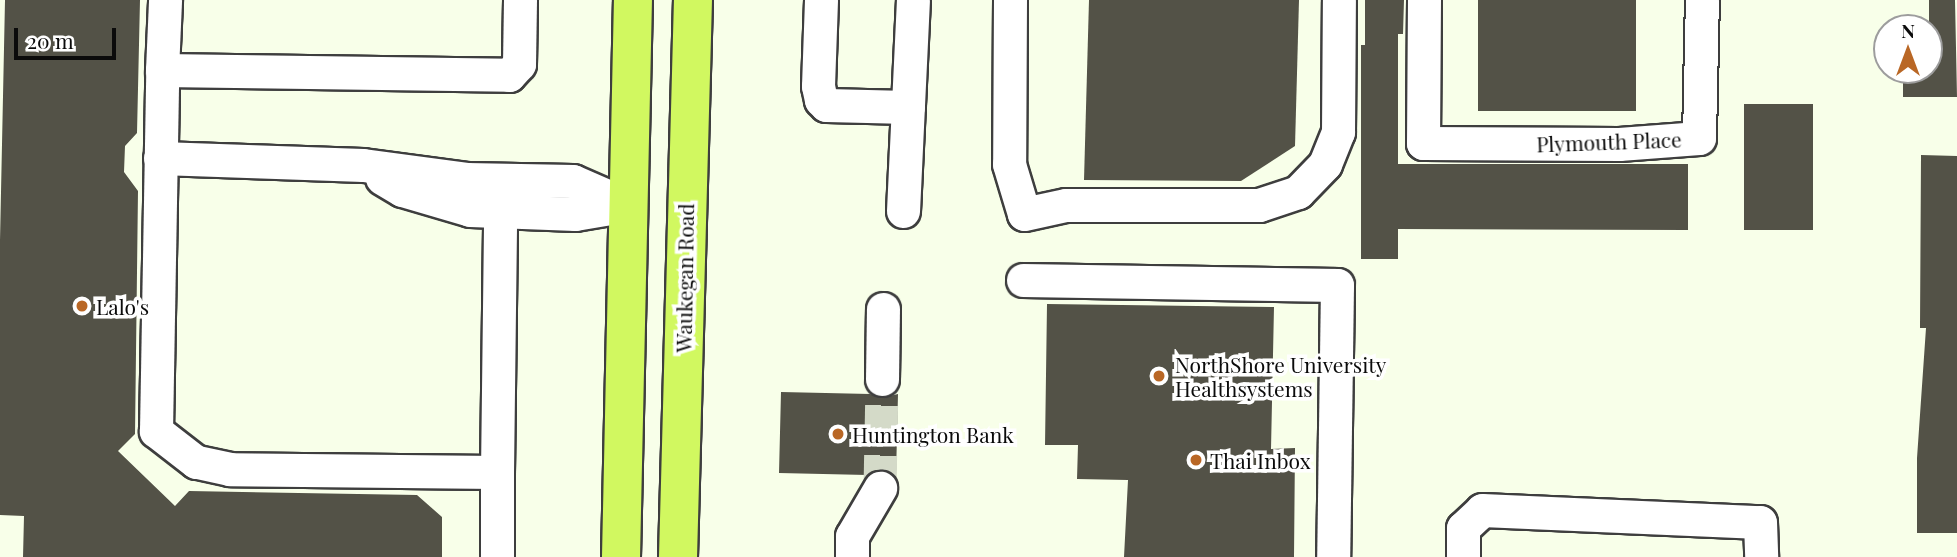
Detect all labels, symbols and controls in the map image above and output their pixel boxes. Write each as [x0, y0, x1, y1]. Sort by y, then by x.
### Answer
scale bar [18, 14, 119, 58]
north arrow [1873, 14, 1943, 84]
text: N [1901, 17, 1915, 43]
text: 20 m [27, 26, 74, 54]
street label: Plymouth Place [1536, 126, 1682, 156]
street label: Waukegan Road [670, 203, 698, 353]
place label: Lalo's [96, 293, 149, 319]
marker: Lalo's [74, 298, 90, 314]
place label: NorthShore University Healthsystems [1175, 351, 1386, 401]
marker: NorthShore University Healthsystems [1149, 366, 1169, 386]
place label: Huntington Bank [852, 421, 1014, 447]
marker: Huntington Bank [830, 426, 846, 442]
place label: Thai Inbox [1210, 447, 1311, 473]
marker: Thai Inbox [1188, 452, 1204, 468]

